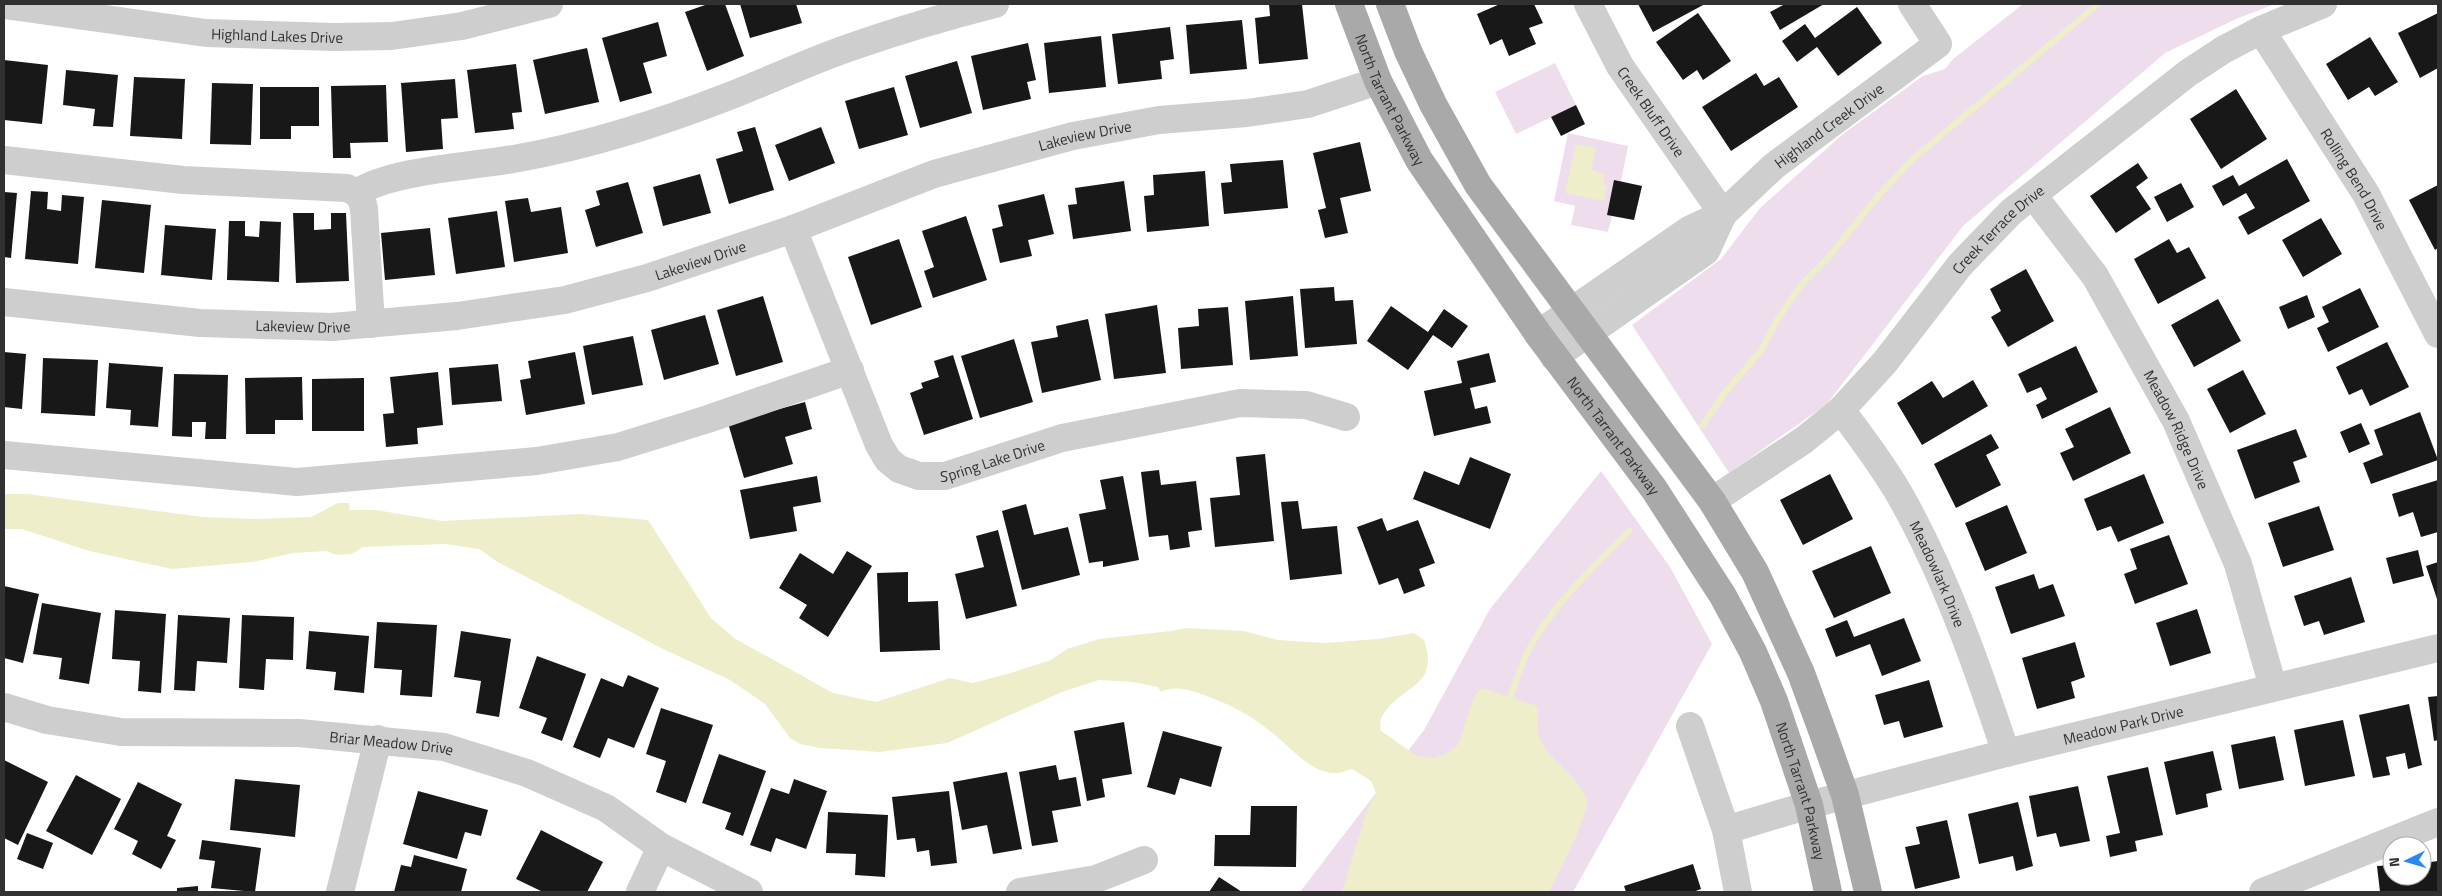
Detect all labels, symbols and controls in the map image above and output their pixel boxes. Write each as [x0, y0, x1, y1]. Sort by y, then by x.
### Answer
street label: Highland Lakes Drive [211, 22, 343, 49]
street label: North Tarrant Parkway [1350, 30, 1431, 170]
street label: Creek Bluff Drive [1612, 61, 1691, 161]
street label: Highland Creek Drive [1769, 77, 1888, 174]
street label: Lakeview Drive [1036, 114, 1133, 156]
street label: Rolling Bend Drive [2315, 123, 2394, 234]
street label: Creek Terrace Drive [1946, 179, 2049, 279]
street label: Lakeview Drive [652, 234, 749, 286]
street label: Lakeview Drive [255, 313, 351, 339]
street label: Meadow Ridge Drive [2138, 365, 2216, 493]
street label: North Tarrant Parkway [1562, 371, 1666, 499]
street label: Spring Lake Drive [940, 433, 1048, 488]
street label: Meadowlark Drive [1904, 516, 1972, 630]
street label: Meadow Park Drive [2061, 699, 2186, 750]
street label: North Tarrant Parkway [1770, 719, 1832, 862]
street label: Briar Meadow Drive [328, 725, 457, 761]
north arrow [2382, 836, 2432, 886]
text: N [2383, 856, 2404, 868]

